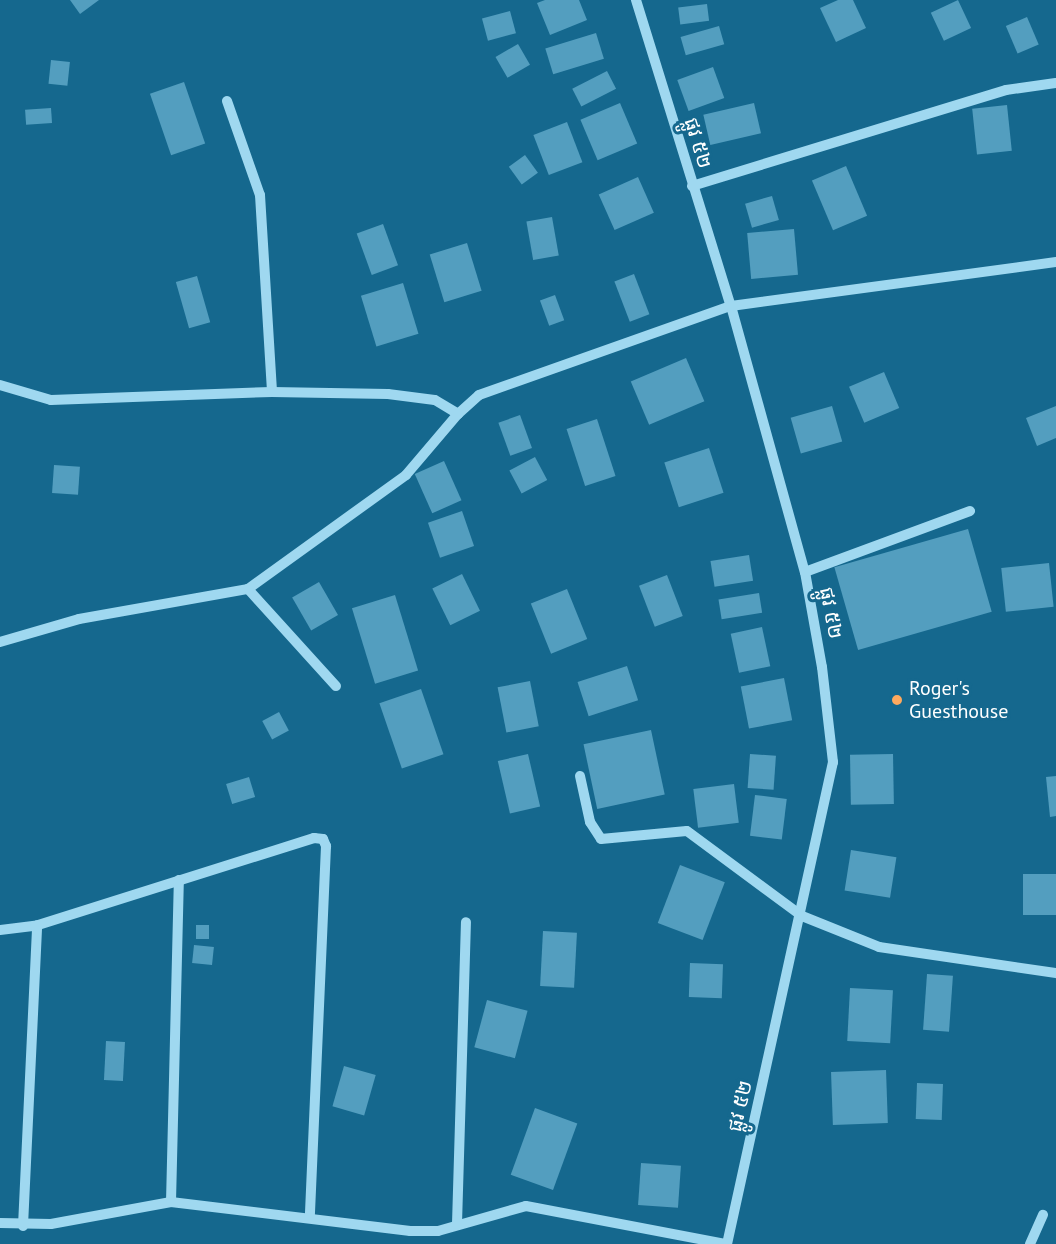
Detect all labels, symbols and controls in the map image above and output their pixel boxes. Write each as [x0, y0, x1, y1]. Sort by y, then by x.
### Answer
street label: ផ្លូវ ៥២ [679, 114, 717, 172]
street label: ផ្លូវ ៥២ [814, 585, 848, 641]
place label: Roger's Guesthouse [909, 676, 1008, 723]
marker: Roger's Guesthouse [890, 693, 904, 707]
street label: ផ្លូវ ៥២ [722, 1078, 758, 1134]

